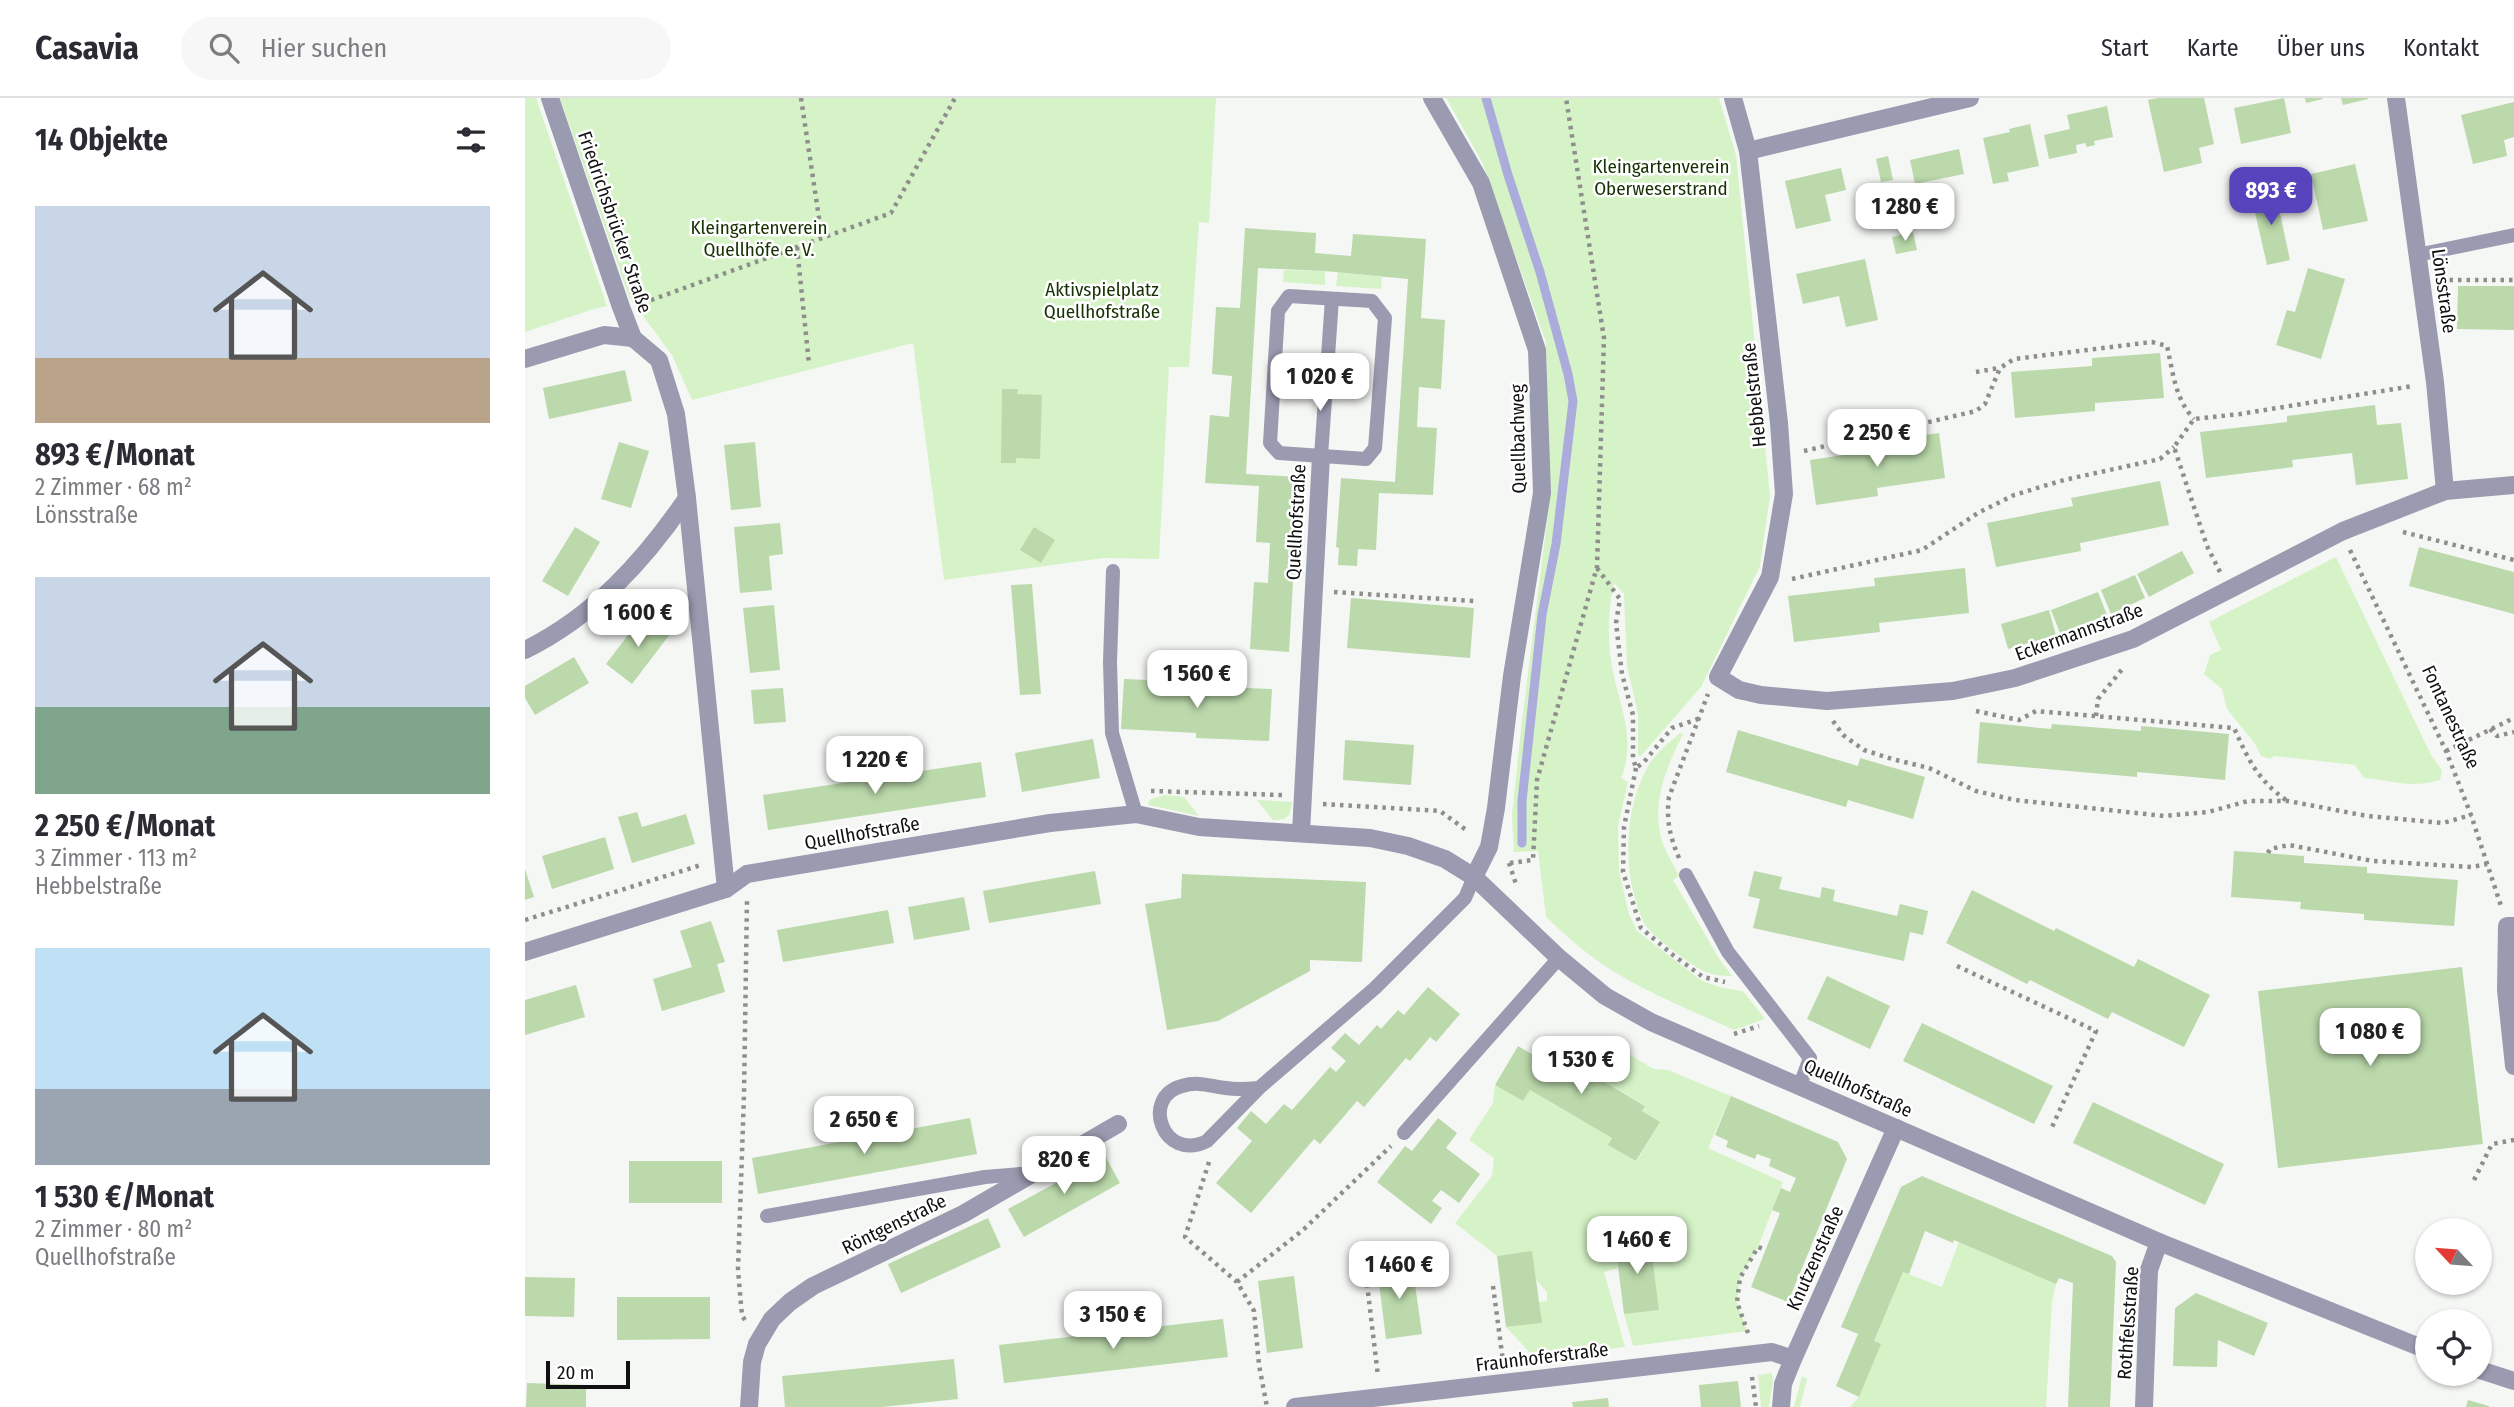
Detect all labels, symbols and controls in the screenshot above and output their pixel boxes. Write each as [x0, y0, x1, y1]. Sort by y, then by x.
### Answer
search box [181, 17, 671, 80]
text: Casavia [35, 28, 139, 68]
icon: search [205, 29, 243, 67]
text: Hier suchen [261, 33, 387, 64]
text: Start [2101, 34, 2149, 62]
text: Karte [2187, 34, 2239, 62]
text: Über uns [2277, 34, 2365, 62]
text: Kontakt [2403, 34, 2479, 62]
icon: filters [452, 121, 490, 159]
text: 14 Objekte [35, 122, 168, 158]
street label: Friedrichsbrücker Straße [573, 128, 657, 316]
park label: Kleingartenverein Oberweserstrand [1593, 155, 1729, 200]
pin: 893 € [2222, 167, 2320, 227]
text: 893 € [2245, 176, 2297, 204]
pin: 1 280 € [1840, 184, 1970, 243]
text: 1 280 € [1872, 192, 1938, 220]
park label: Kleingartenverein Quellhöfe e. V. [691, 216, 827, 261]
street label: Lönsstraße [2427, 247, 2461, 335]
icon: home [200, 252, 326, 378]
park label: Aktivspielplatz Quellhofstraße [1044, 278, 1160, 323]
street label: Hebbelstraße [1737, 342, 1771, 448]
pin: 1 020 € [1255, 354, 1385, 413]
text: 1 020 € [1286, 362, 1354, 390]
street label: Quellbachweg [1506, 384, 1530, 494]
pin: 2 250 € [1812, 410, 1942, 469]
text: 2 250 € [1843, 418, 1911, 446]
text: 893 €/Monat [35, 437, 195, 473]
street label: Quellhofstraße [1281, 463, 1311, 581]
text: 2 Zimmer · 68 m² [35, 473, 192, 501]
text: Lönsstraße [35, 501, 138, 529]
pin: 1 600 € [573, 589, 703, 649]
text: 1 600 € [604, 598, 672, 626]
street label: Eckermannstraße [2012, 598, 2146, 666]
icon: home [200, 623, 326, 749]
pin: 1 560 € [1132, 650, 1262, 710]
text: 1 560 € [1163, 659, 1231, 687]
street label: Fontanestraße [2417, 662, 2485, 772]
pin: 1 220 € [810, 736, 940, 796]
text: 1 220 € [842, 745, 908, 773]
text: 2 250 €/Monat [35, 808, 215, 844]
street label: Quellhofstraße [803, 812, 921, 854]
text: 3 Zimmer · 113 m² [35, 844, 197, 872]
text: Hebbelstraße [35, 872, 162, 900]
icon: home [200, 994, 326, 1120]
pin: 1 080 € [2305, 1009, 2435, 1068]
text: 1 080 € [2336, 1017, 2404, 1045]
pin: 1 530 € [1516, 1037, 1646, 1096]
text: 1 530 € [1548, 1045, 1614, 1073]
street label: Quellhofstraße [1800, 1054, 1916, 1122]
pin: 2 650 € [799, 1096, 929, 1156]
text: 2 650 € [830, 1105, 898, 1133]
pin: 820 € [1015, 1136, 1113, 1196]
text: 820 € [1038, 1145, 1090, 1173]
text: 1 530 €/Monat [35, 1179, 214, 1215]
street label: Röntgenstraße [838, 1189, 950, 1259]
street label: Knutzenstraße [1782, 1202, 1848, 1314]
text: 2 Zimmer · 80 m² [35, 1215, 192, 1243]
pin: 1 460 € [1572, 1216, 1702, 1276]
north arrow [2415, 1218, 2492, 1295]
map controls [2415, 1218, 2492, 1386]
text: 1 460 € [1603, 1225, 1671, 1253]
pin: 1 460 € [1334, 1242, 1464, 1301]
text: Quellhofstraße [35, 1243, 176, 1271]
text: 1 460 € [1365, 1250, 1433, 1278]
street label: Rothfelsstraße [2113, 1266, 2143, 1380]
pin: 3 150 € [1048, 1292, 1178, 1351]
text: 3 150 € [1080, 1300, 1146, 1328]
button: locate [2415, 1309, 2492, 1386]
street label: Fraunhoferstraße [1474, 1337, 1610, 1377]
scale bar [546, 1358, 630, 1390]
text: 20 m [557, 1361, 594, 1384]

